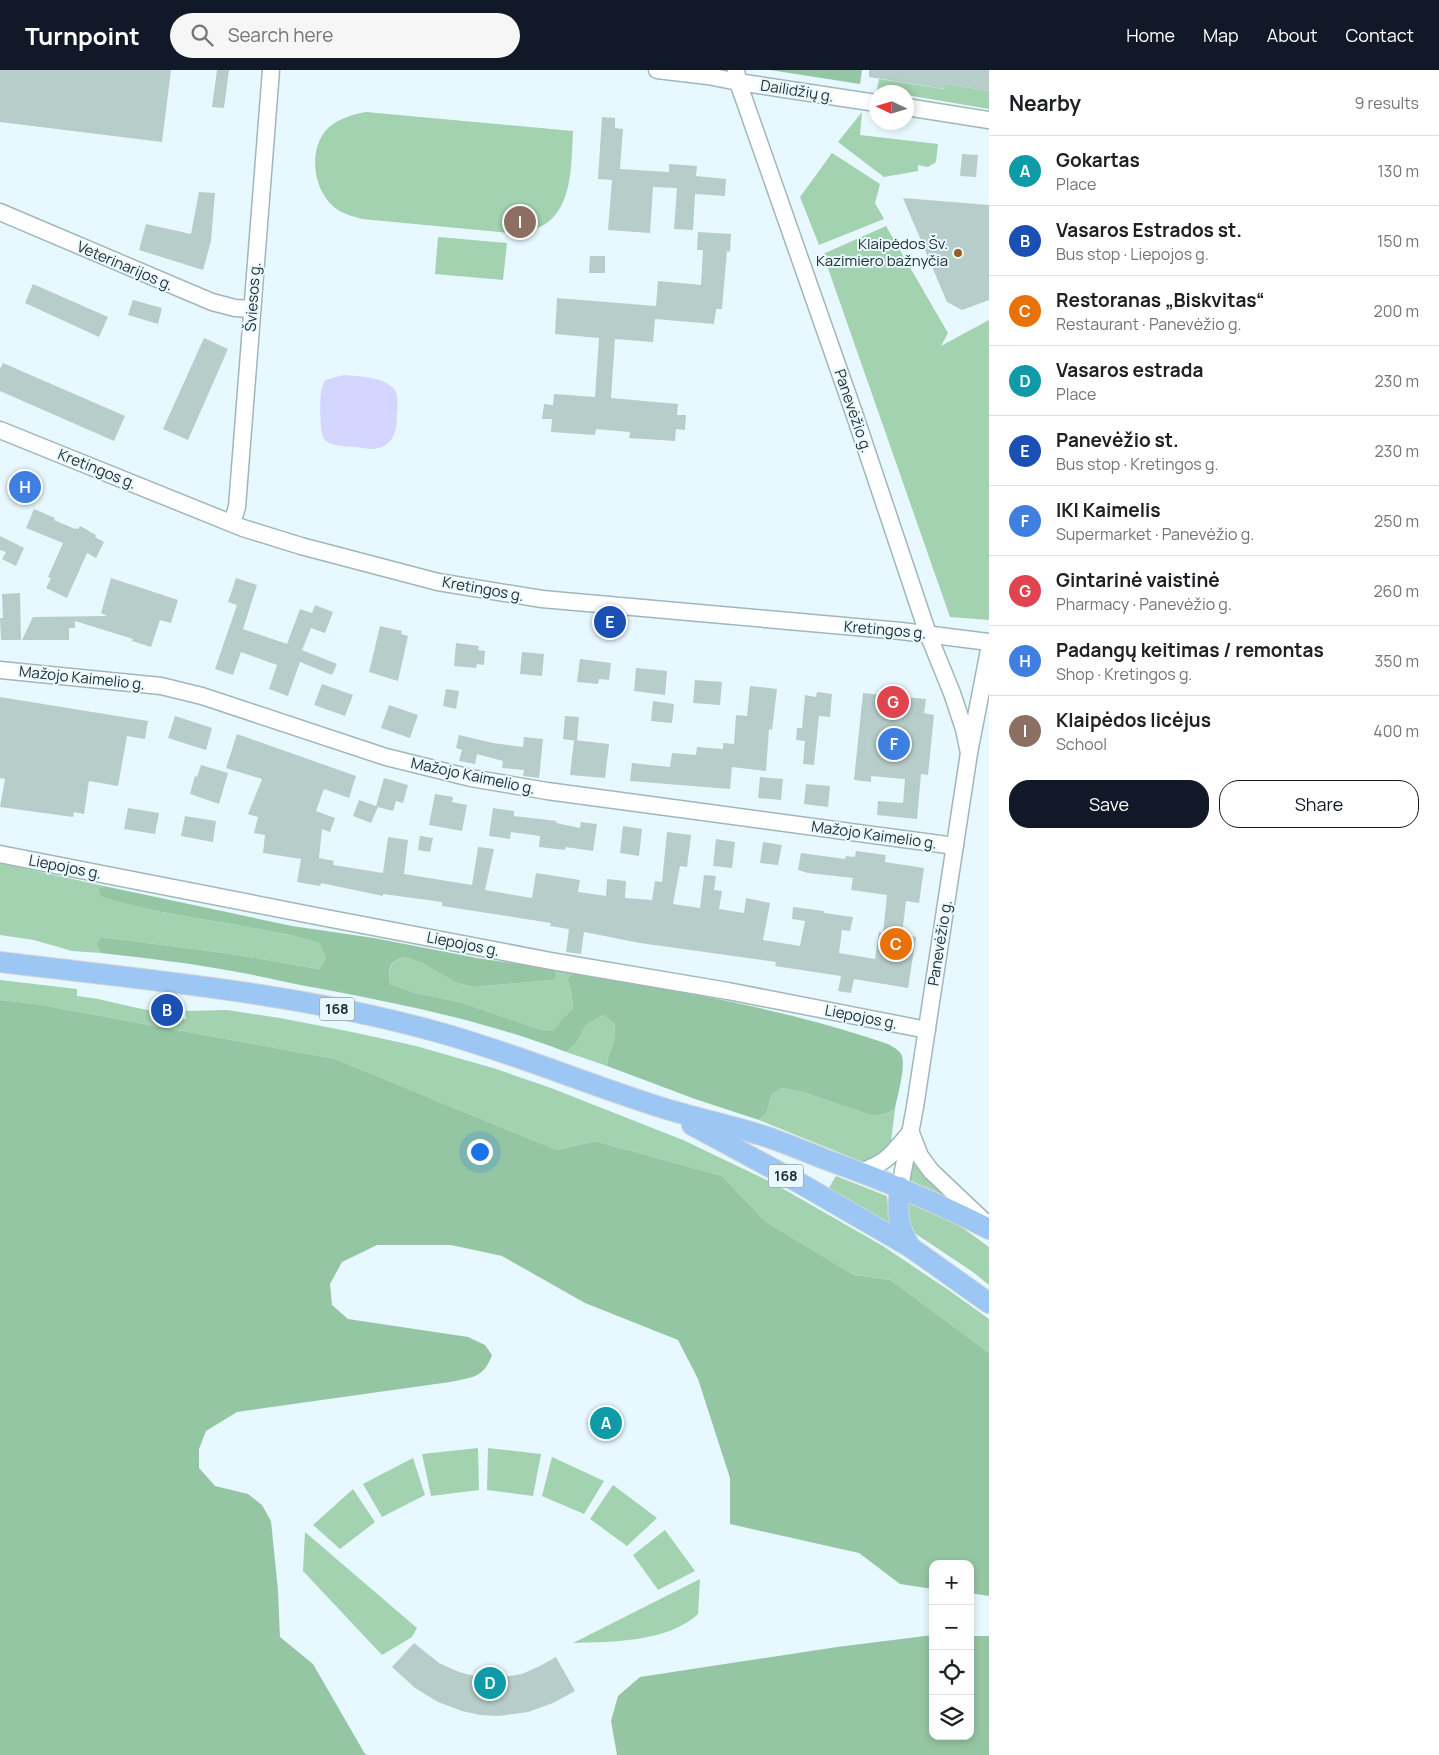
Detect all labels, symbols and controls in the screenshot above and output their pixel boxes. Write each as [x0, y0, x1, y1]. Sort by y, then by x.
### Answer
search box [170, 13, 520, 58]
text: Turnpoint [25, 19, 140, 52]
icon: search [188, 21, 216, 49]
text: Search here [228, 22, 333, 48]
text: Home [1126, 23, 1175, 47]
text: Map [1203, 23, 1239, 47]
text: About [1267, 23, 1317, 47]
text: Contact [1345, 23, 1414, 47]
street label: Dailidžių g. [759, 74, 835, 107]
north arrow [869, 85, 914, 130]
text: Nearby [1009, 89, 1081, 117]
text: 9 results [1354, 92, 1419, 114]
text: Gokartas [1056, 147, 1140, 173]
text: A [1020, 160, 1030, 182]
text: 130 m [1377, 160, 1419, 182]
text: Place [1056, 173, 1096, 195]
pin: I [504, 203, 536, 241]
text: Vasaros Estrados st. [1056, 217, 1242, 243]
text: B [1020, 230, 1030, 252]
text: 150 m [1377, 230, 1419, 252]
place label: Klaipėdos Šv. Kazimiero bažnyčia [816, 233, 948, 271]
street label: Veterinarijos g. [74, 236, 177, 295]
text: Bus stop · Liepojos g. [1056, 243, 1209, 265]
marker: Klaipėdos Šv. Kazimiero bažnyčia [952, 247, 964, 259]
street label: Šviesos g. [240, 262, 265, 332]
text: Restoranas „Biskvitas“ [1056, 287, 1265, 313]
text: C [1019, 300, 1031, 322]
text: 200 m [1374, 300, 1419, 322]
text: Restaurant · Panevėžio g. [1056, 313, 1241, 335]
text: Vasaros estrada [1056, 357, 1203, 383]
street label: Panevėžio g. [829, 366, 878, 455]
text: D [1019, 370, 1031, 392]
text: 230 m [1375, 370, 1419, 392]
text: Place [1056, 383, 1096, 405]
text: Panevėžio st. [1056, 427, 1179, 453]
text: E [1020, 440, 1030, 462]
text: 230 m [1375, 440, 1419, 462]
street label: Kretingos g. [55, 443, 139, 494]
text: Bus stop · Kretingos g. [1056, 453, 1218, 475]
pin: H [9, 468, 41, 506]
text: IKI Kaimelis [1056, 497, 1161, 523]
text: F [1021, 510, 1029, 532]
text: 250 m [1374, 510, 1419, 532]
text: Supermarket · Panevėžio g. [1056, 523, 1254, 545]
text: Gintarinė vaistinė [1056, 567, 1220, 593]
street label: Kretingos g. [441, 571, 526, 606]
text: G [1019, 580, 1031, 602]
text: 260 m [1373, 580, 1419, 602]
text: Pharmacy · Panevėžio g. [1056, 593, 1232, 615]
pin: E [594, 603, 626, 641]
street label: Kretingos g. [843, 615, 927, 644]
text: Padangų keitimas / remontas [1056, 637, 1324, 663]
text: H [1019, 650, 1031, 672]
text: 350 m [1374, 650, 1419, 672]
street label: Mažojo Kaimelio g. [18, 660, 146, 695]
text: Shop · Kretingos g. [1056, 663, 1192, 685]
pin: G [877, 683, 909, 721]
text: Klaipėdos licėjus [1056, 707, 1211, 733]
text: I [1023, 720, 1027, 742]
text: 400 m [1373, 720, 1419, 742]
pin: F [878, 725, 910, 763]
text: School [1056, 733, 1107, 755]
street label: Mažojo Kaimelio g. [409, 752, 537, 799]
button: Save [1009, 780, 1209, 828]
button: Share [1219, 780, 1419, 828]
street label: Mažojo Kaimelio g. [810, 815, 938, 854]
street label: Liepojos g. [27, 849, 103, 884]
street label: Panevėžio g. [922, 898, 957, 987]
pin: C [880, 925, 912, 963]
street label: Liepojos g. [425, 926, 501, 961]
pin: B [151, 991, 183, 1029]
road number: 168 [320, 998, 354, 1021]
street label: Liepojos g. [823, 999, 899, 1034]
your location [467, 1139, 493, 1165]
road number: 168 [768, 1164, 804, 1188]
pin: A [590, 1404, 622, 1442]
map controls [929, 1560, 974, 1740]
button: + [929, 1560, 974, 1605]
button: − [929, 1605, 974, 1650]
button: locate [929, 1650, 974, 1695]
pin: D [474, 1664, 506, 1702]
button: layers [929, 1695, 974, 1740]

